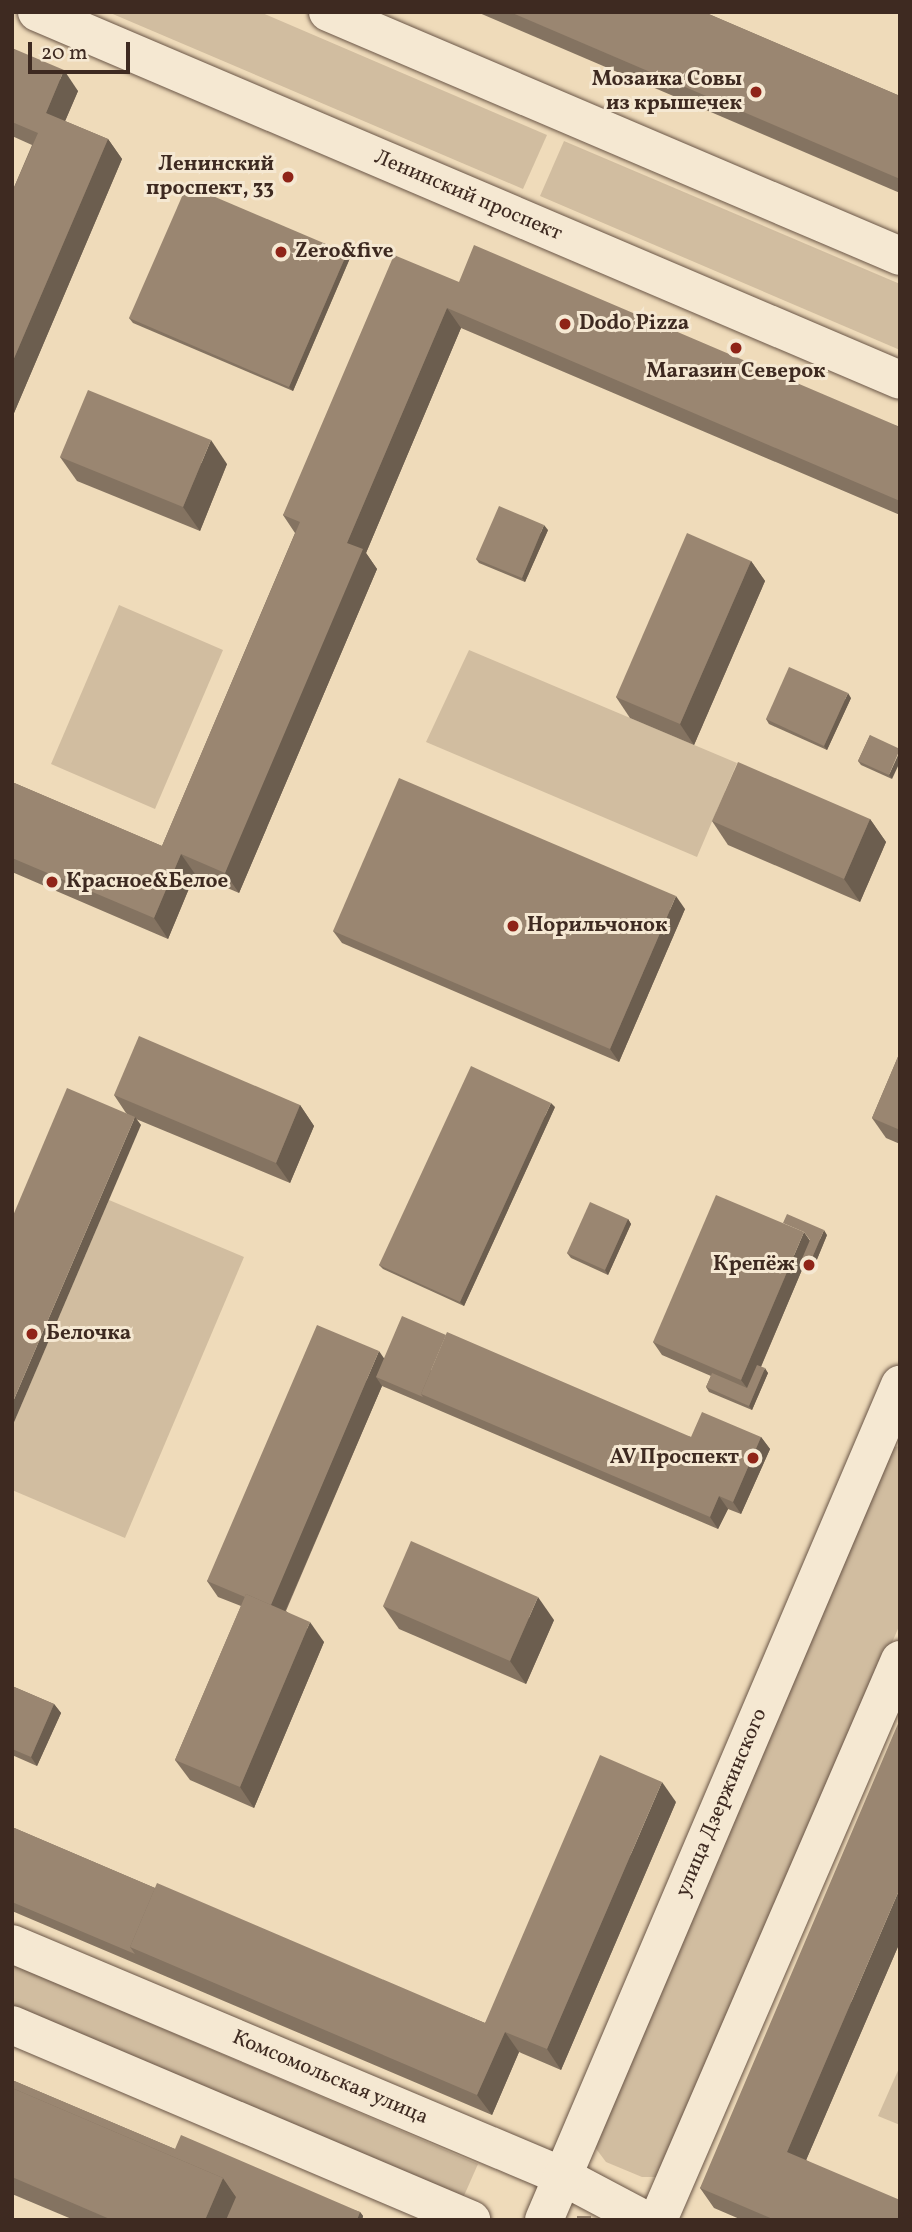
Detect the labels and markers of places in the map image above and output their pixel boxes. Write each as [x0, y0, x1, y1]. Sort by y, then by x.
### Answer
place label: Мозаика Совы из крышечек [592, 67, 742, 117]
marker: Мозаика Совы из крышечек [748, 84, 764, 100]
place label: Ленинский проспект, 33 [146, 152, 274, 202]
marker: Ленинский проспект, 33 [280, 169, 296, 185]
place label: Zero&five [295, 239, 394, 265]
marker: Zero&five [273, 244, 289, 260]
place label: Dodo Pizza [579, 311, 689, 337]
marker: Dodo Pizza [557, 316, 573, 332]
marker: Магазин Северок [728, 340, 744, 356]
place label: Магазин Северок [646, 359, 826, 385]
place label: Красное&Белое [66, 869, 228, 895]
marker: Красное&Белое [44, 874, 60, 890]
place label: Норильчонок [527, 913, 668, 939]
marker: Норильчонок [505, 918, 521, 934]
place label: Крепёж [713, 1252, 795, 1278]
marker: Крепёж [801, 1257, 817, 1273]
place label: Белочка [46, 1321, 131, 1347]
marker: Белочка [24, 1326, 40, 1342]
place label: AV Проспект [609, 1445, 739, 1471]
marker: AV Проспект [745, 1450, 761, 1466]

